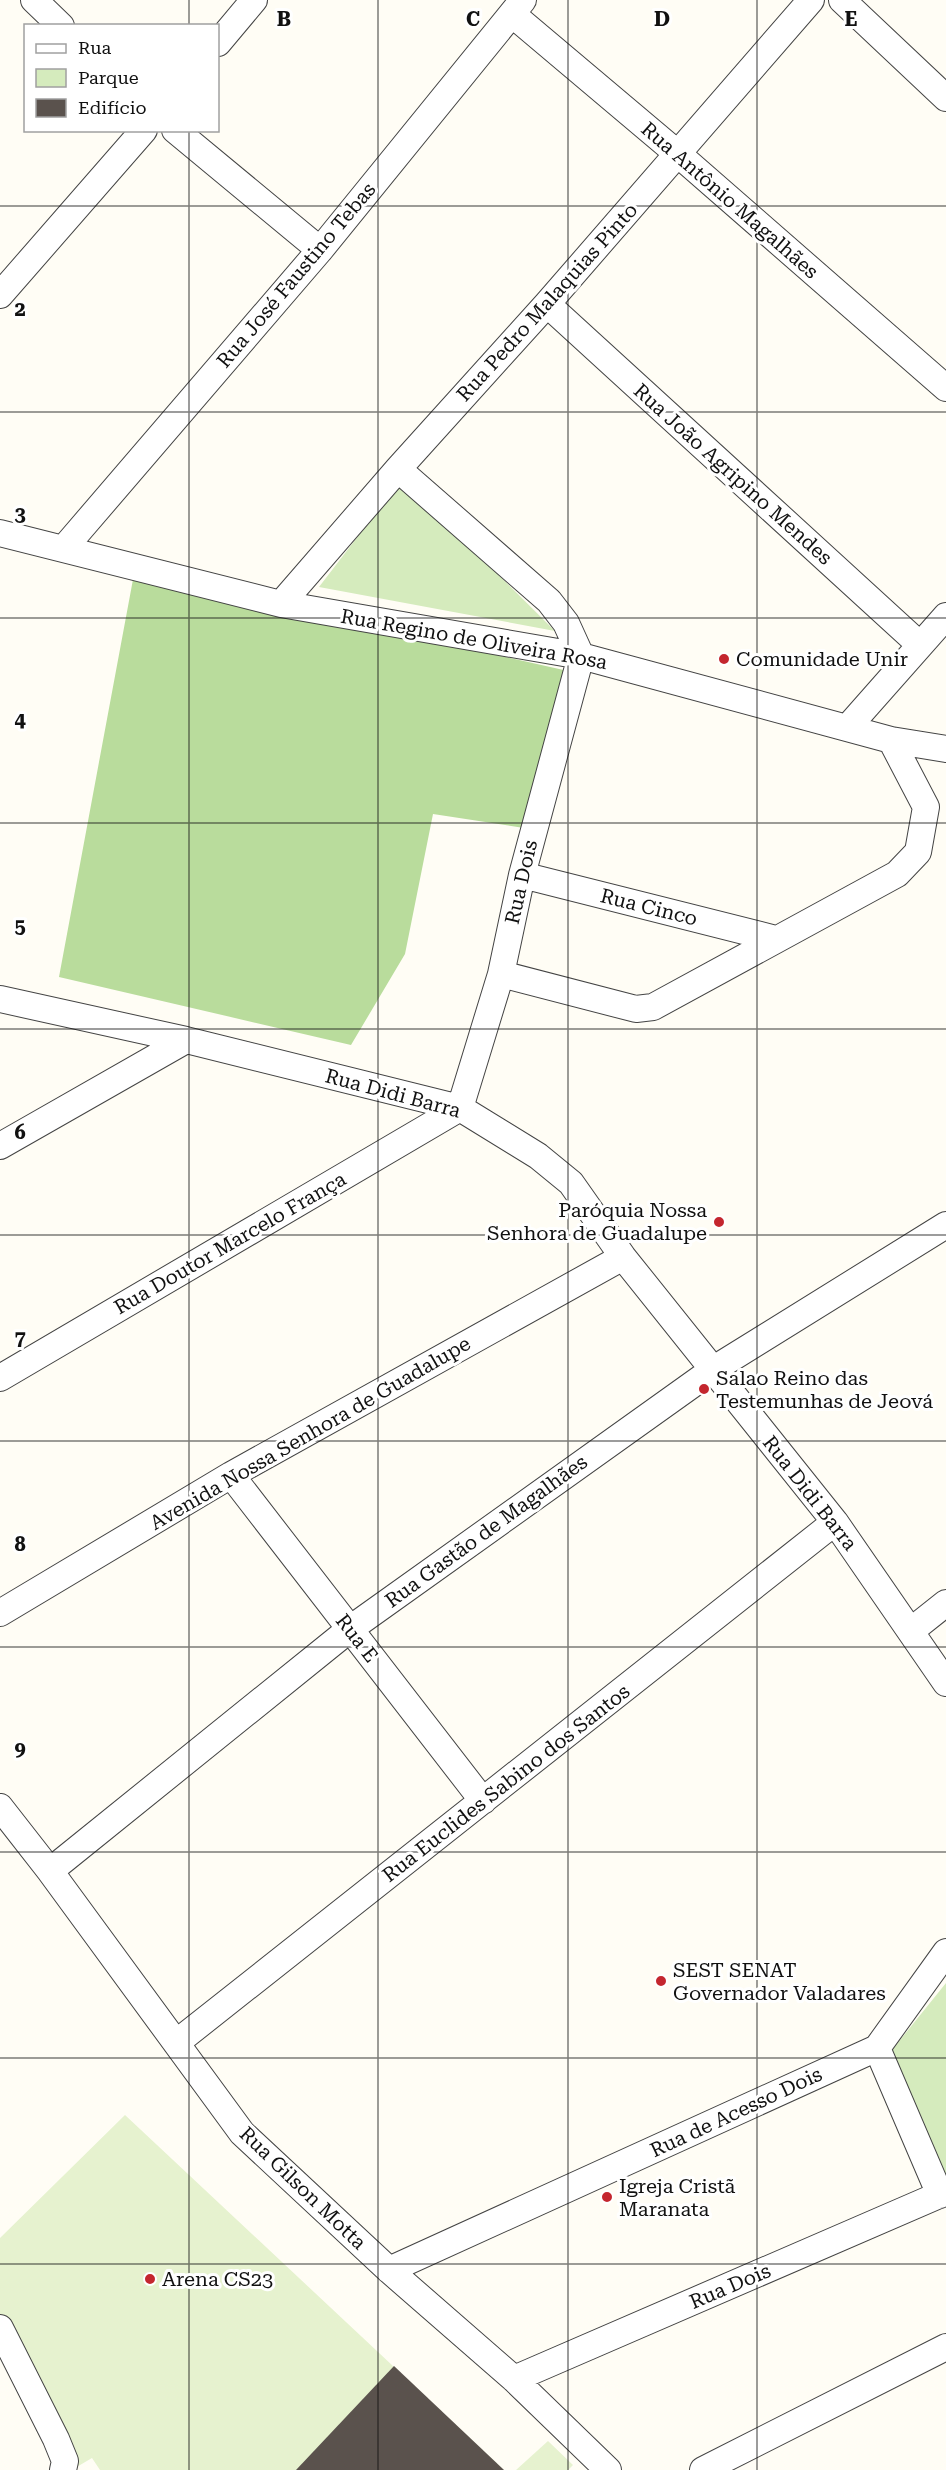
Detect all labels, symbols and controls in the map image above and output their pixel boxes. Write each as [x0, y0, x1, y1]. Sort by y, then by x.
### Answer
text: B [277, 7, 291, 31]
text: C [466, 7, 480, 31]
text: D [654, 7, 670, 31]
text: E [845, 7, 858, 31]
legend [24, 24, 219, 132]
text: Rua [78, 37, 111, 58]
text: Parque [78, 67, 139, 88]
text: Edifício [78, 97, 146, 118]
street label: Rua Antônio Magalhães [637, 117, 823, 283]
street label: Rua José Faustino Tebas [212, 178, 380, 372]
street label: Rua Pedro Malaquias Pinto [451, 198, 643, 406]
text: 2 [14, 297, 26, 321]
street label: Rua João Agripino Mendes [629, 378, 837, 570]
text: 3 [14, 502, 26, 526]
street label: Rua Regino de Oliveira Rosa [339, 604, 609, 674]
place label: Comunidade Unir [736, 647, 908, 671]
marker: Comunidade Unir [717, 652, 731, 666]
text: 4 [14, 708, 26, 732]
street label: Rua Dois [500, 838, 542, 926]
street label: Rua Cinco [598, 883, 700, 931]
text: 5 [14, 914, 26, 938]
street label: Rua Didi Barra [323, 1063, 463, 1123]
text: 6 [14, 1120, 26, 1144]
street label: Rua Doutor Marcelo França [110, 1167, 350, 1319]
place label: Paróquia Nossa Senhora de Guadalupe [487, 1198, 707, 1245]
marker: Paróquia Nossa Senhora de Guadalupe [712, 1215, 726, 1229]
text: 7 [14, 1326, 26, 1350]
street label: Avenida Nossa Senhora de Guadalupe [145, 1331, 475, 1535]
place label: Salao Reino das Testemunhas de Jeová [716, 1366, 933, 1413]
marker: Salao Reino das Testemunhas de Jeová [697, 1382, 711, 1396]
street label: Rua Didi Barra [758, 1431, 862, 1555]
street label: Rua Gastão de Magalhães [380, 1450, 592, 1612]
text: 8 [14, 1532, 26, 1556]
street label: Rua E [331, 1609, 383, 1667]
street label: Rua Euclides Sabino dos Santos [378, 1679, 634, 1887]
text: 9 [14, 1737, 26, 1761]
place label: SEST SENAT Governador Valadares [673, 1958, 886, 2005]
marker: SEST SENAT Governador Valadares [654, 1974, 668, 1988]
street label: Rua de Acesso Dois [646, 2062, 826, 2162]
street label: Rua Gilson Motta [235, 2122, 371, 2255]
place label: Igreja Cristã Maranata [619, 2174, 736, 2221]
marker: Igreja Cristã Maranata [600, 2190, 614, 2204]
street label: Rua Dois [686, 2258, 774, 2314]
place label: Arena CS23 [162, 2267, 273, 2291]
marker: Arena CS23 [143, 2272, 157, 2286]

